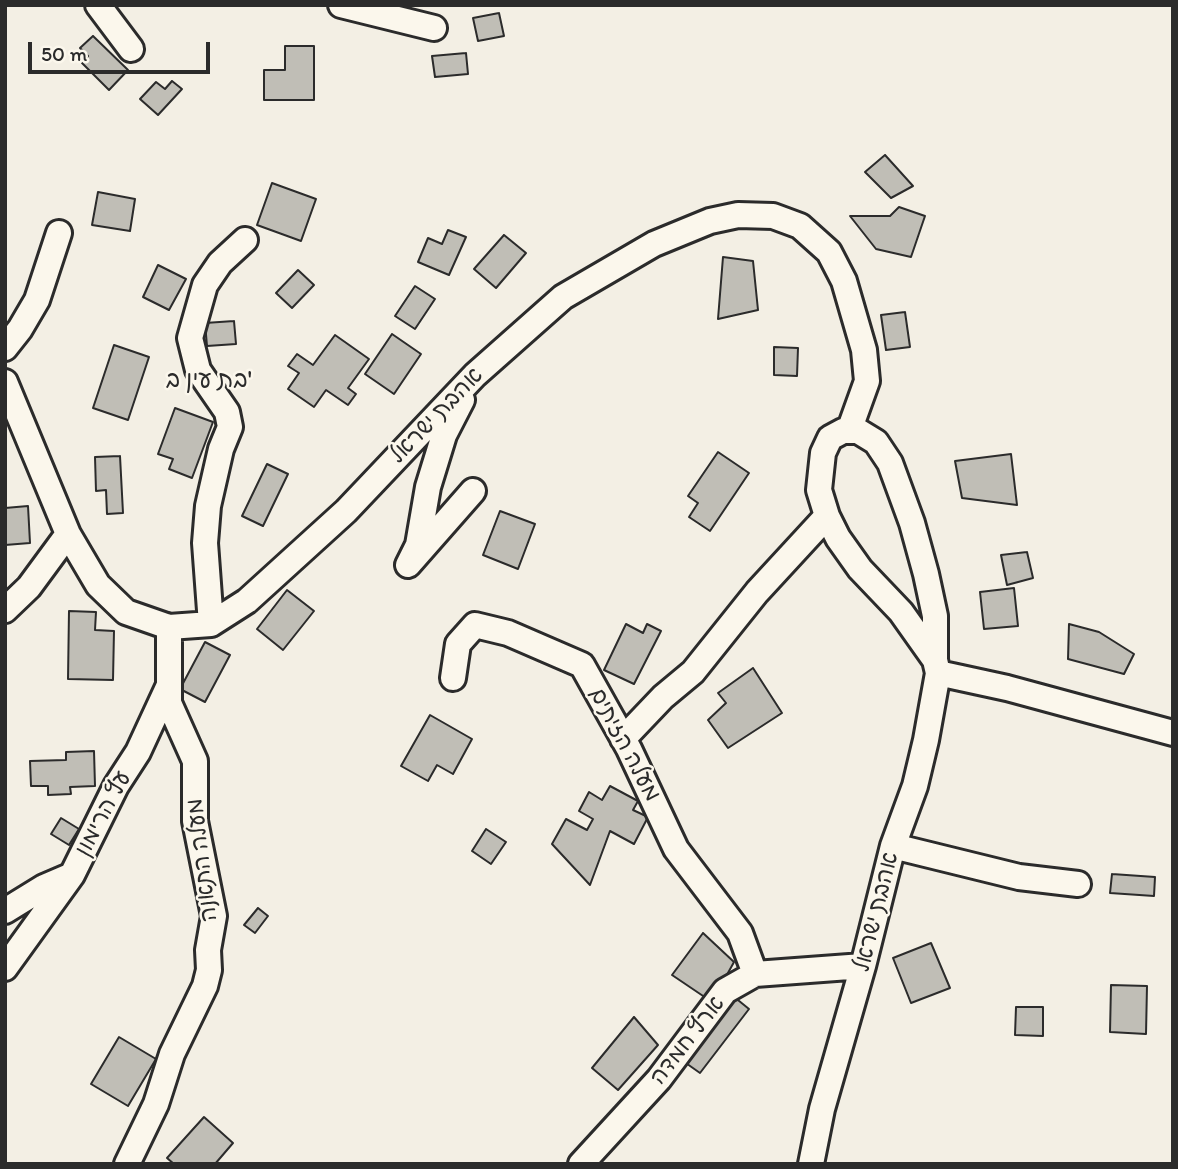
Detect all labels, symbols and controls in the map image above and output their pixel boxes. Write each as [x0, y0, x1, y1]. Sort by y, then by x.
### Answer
scale bar [32, 28, 214, 72]
text: 50 m [41, 41, 87, 66]
street label: אהבת ישראל [385, 362, 489, 470]
district label: בת עין ב' [166, 367, 252, 395]
street label: מעלה הזיתים [582, 683, 666, 807]
street label: עץ הרימון [70, 767, 138, 861]
street label: מעלה התאנה [182, 797, 224, 923]
street label: אהבת ישראל [849, 849, 905, 975]
street label: ארץ חמדה [645, 991, 731, 1091]

